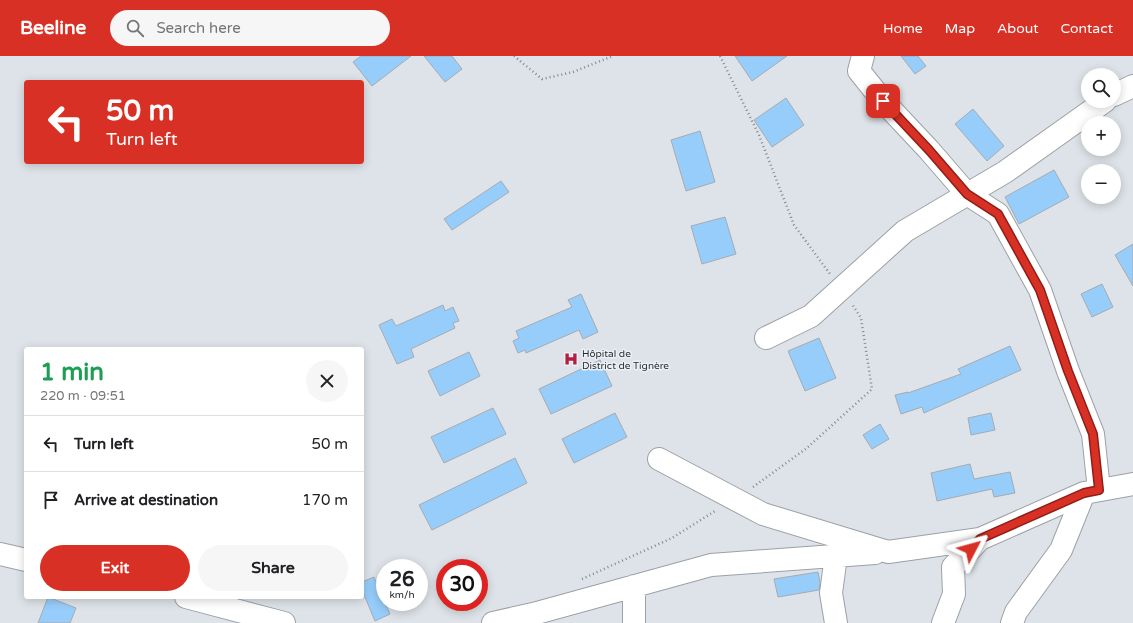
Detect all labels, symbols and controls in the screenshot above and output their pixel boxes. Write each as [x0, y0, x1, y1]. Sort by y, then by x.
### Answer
search box [110, 10, 390, 46]
text: Beeline [20, 17, 86, 39]
icon: search [124, 17, 146, 39]
text: Search here [156, 19, 241, 37]
text: Home [883, 20, 923, 37]
text: Map [945, 20, 975, 37]
text: About [997, 20, 1039, 37]
text: Contact [1061, 20, 1113, 37]
map controls [1081, 68, 1121, 204]
button: search [1081, 68, 1121, 108]
pin [866, 84, 900, 118]
icon: arrive [872, 90, 894, 112]
text: 50 m [106, 94, 174, 128]
icon: left [40, 96, 92, 148]
button: + [1081, 116, 1121, 156]
text: Turn left [106, 128, 178, 150]
button: − [1081, 164, 1121, 204]
place label: Hôpital de District de Tignère [582, 348, 669, 372]
hospital icon: Hôpital de District de Tignère [563, 351, 579, 367]
text: 1 min [40, 358, 104, 387]
button: close [306, 360, 348, 402]
text: 220 m · 09:51 [40, 388, 126, 404]
icon: left [40, 433, 62, 455]
text: Turn left [74, 435, 134, 453]
text: 50 m [311, 435, 348, 453]
icon: arrive [40, 489, 62, 511]
text: Arrive at destination [74, 491, 218, 509]
text: 170 m [302, 491, 348, 509]
position arrow [950, 528, 992, 570]
button: Exit [40, 545, 190, 591]
button: Share [198, 545, 348, 591]
speed limit sign: 30 [436, 559, 488, 611]
text: 26 [389, 568, 415, 592]
text: km/h [389, 589, 415, 601]

